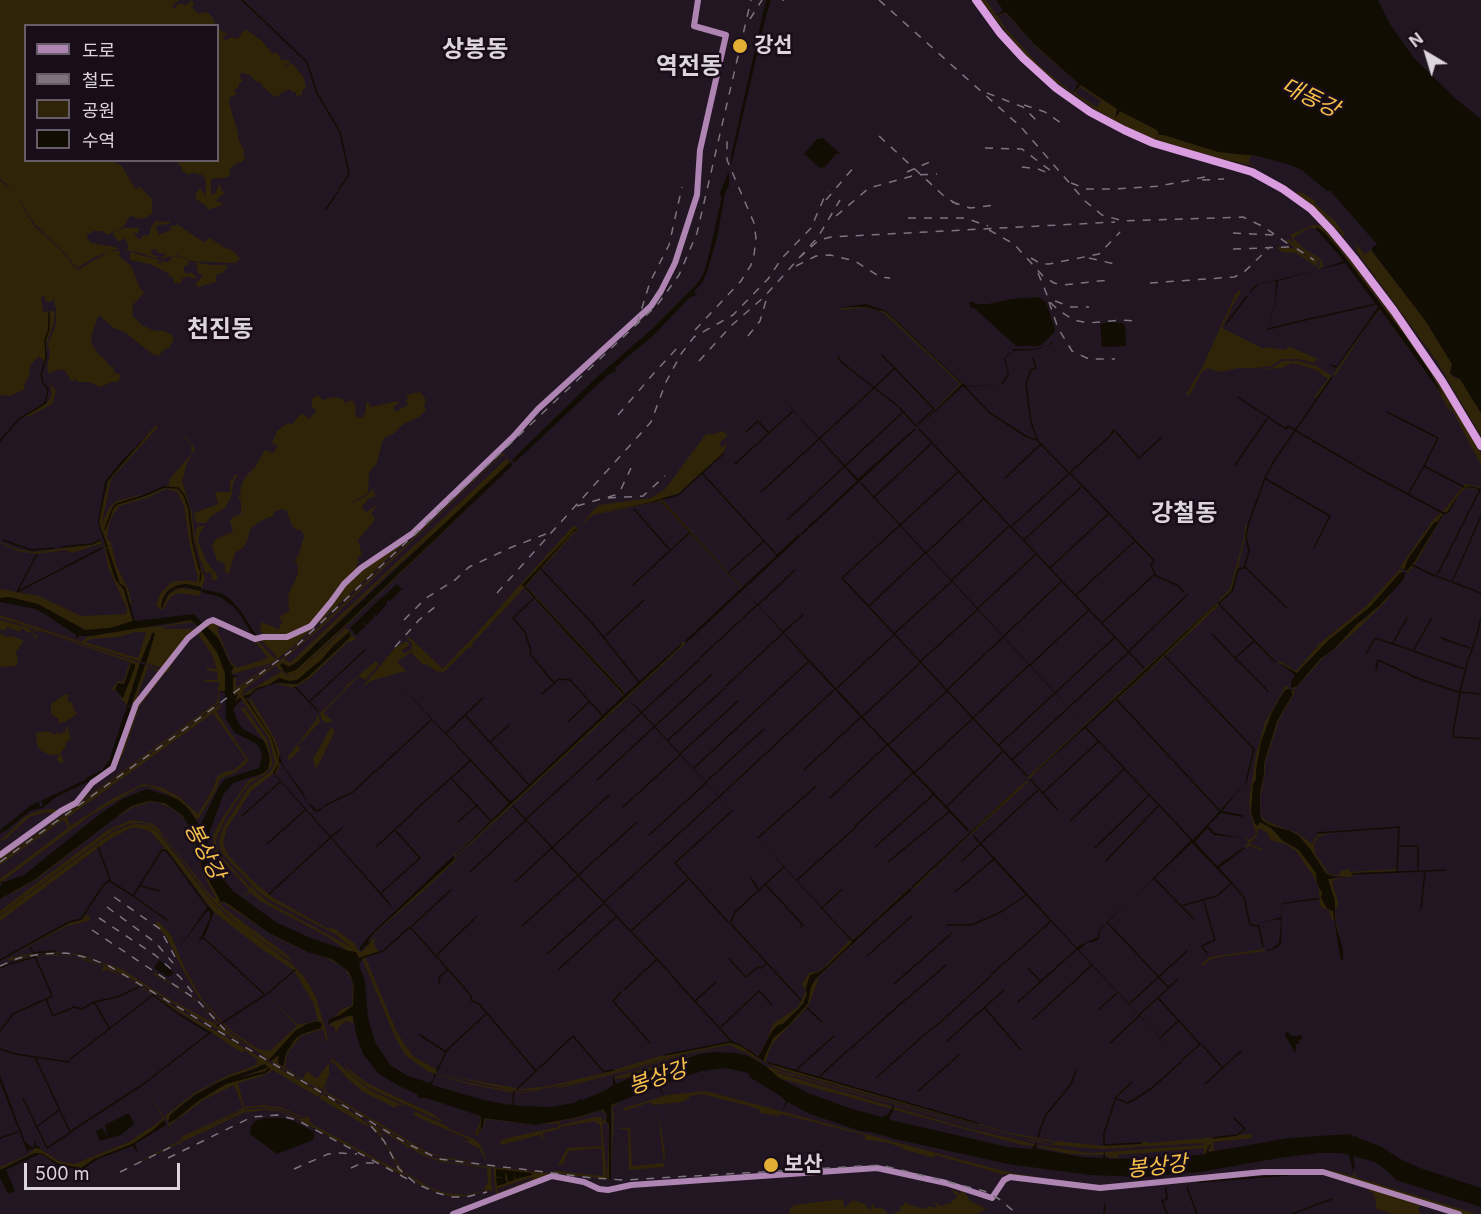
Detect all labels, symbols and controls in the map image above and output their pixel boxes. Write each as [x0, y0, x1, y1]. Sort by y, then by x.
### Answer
legend [24, 24, 219, 162]
north arrow [1397, 24, 1457, 84]
text: N [1405, 28, 1427, 51]
place label: 강선 [754, 33, 793, 59]
district label: 상봉동 [442, 36, 508, 64]
marker: 강선 [731, 37, 749, 55]
text: 도로 [82, 40, 115, 61]
district label: 역전동 [656, 53, 722, 81]
text: 철도 [82, 70, 115, 91]
water label: 대동강 [1277, 73, 1343, 123]
text: 공원 [82, 100, 115, 121]
text: 수역 [82, 130, 115, 151]
district label: 천진동 [187, 316, 253, 344]
district label: 강철동 [1151, 500, 1217, 528]
water label: 봉상강 [178, 818, 230, 884]
water label: 봉상강 [625, 1056, 691, 1100]
scale bar [27, 1151, 183, 1189]
water label: 봉상강 [1125, 1151, 1189, 1183]
place label: 보산 [784, 1152, 823, 1178]
marker: 보산 [762, 1156, 780, 1174]
text: 500 m [35, 1163, 89, 1184]

